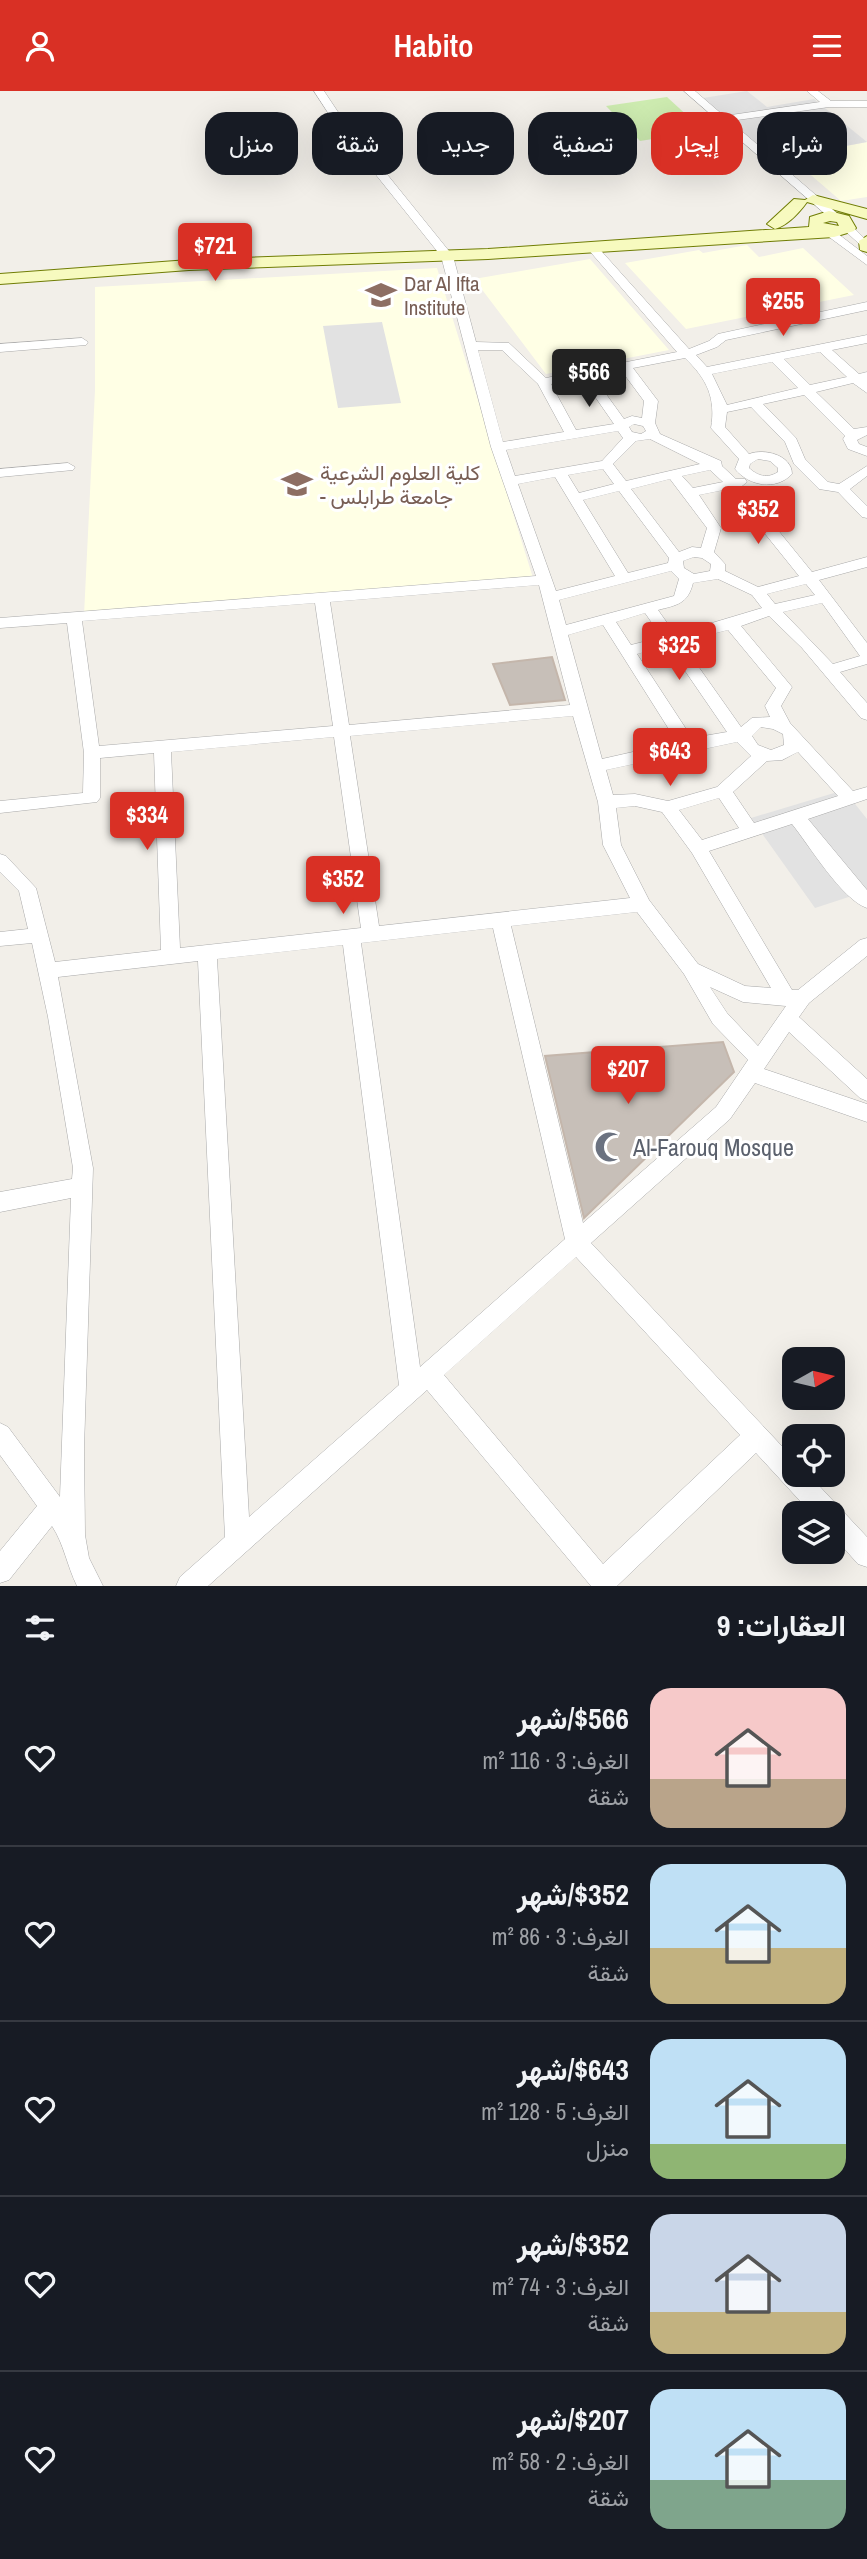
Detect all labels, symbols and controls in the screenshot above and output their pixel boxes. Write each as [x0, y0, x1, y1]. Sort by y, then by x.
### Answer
text: Habito [393, 24, 474, 67]
icon: person [21, 27, 59, 65]
icon: menu [808, 27, 846, 65]
chip: منزل [205, 112, 298, 175]
chip: شقة [312, 112, 403, 175]
chip: جديد [417, 112, 514, 175]
chip: تصفية [528, 112, 637, 175]
chip: إيجار [651, 112, 743, 175]
chip: شراء [757, 112, 847, 175]
pin: $721 [174, 223, 256, 283]
text: $721 [194, 230, 236, 261]
place label: Dar Al Ifta Institute [404, 269, 480, 322]
school or university icon: Dar Al Ifta Institute [364, 278, 398, 312]
pin: $255 [742, 279, 824, 338]
text: $255 [762, 285, 804, 316]
pin: $566 [548, 349, 630, 409]
text: $566 [568, 356, 610, 387]
place label: كلية العلوم الشرعية - جامعة طرابلس [320, 458, 480, 511]
school or university icon: كلية العلوم الشرعية - جامعة طرابلس [280, 467, 314, 501]
pin: $352 [717, 487, 799, 546]
text: $352 [737, 493, 779, 524]
pin: $325 [638, 623, 720, 682]
text: $325 [658, 629, 700, 660]
pin: $643 [629, 729, 711, 788]
text: $643 [649, 735, 691, 766]
pin: $334 [106, 793, 188, 852]
text: $334 [126, 799, 168, 830]
pin: $352 [302, 857, 384, 916]
text: $352 [322, 863, 364, 894]
pin: $207 [587, 1047, 669, 1106]
text: $207 [607, 1053, 649, 1084]
mosque icon: Al-Farouq Mosque [593, 1130, 627, 1164]
place label: Al-Farouq Mosque [632, 1131, 794, 1163]
north arrow [782, 1347, 845, 1411]
map controls [782, 1347, 845, 1564]
button: locate [782, 1424, 845, 1487]
button: layers [782, 1501, 845, 1564]
text: العقارات: 9 [717, 1605, 846, 1645]
icon: filters [21, 1609, 59, 1647]
text: $566/شهر [517, 1698, 629, 1738]
icon: home [706, 1716, 790, 1800]
icon: heart [21, 1739, 59, 1777]
text: الغرف: 3 · 116 m² [483, 1745, 629, 1776]
text: شقة [587, 1781, 629, 1812]
text: $352/شهر [517, 1874, 629, 1914]
icon: home [706, 1892, 790, 1976]
icon: heart [21, 1915, 59, 1953]
text: الغرف: 3 · 86 m² [492, 1921, 629, 1952]
text: شقة [587, 1957, 629, 1988]
text: $643/شهر [517, 2049, 629, 2089]
icon: home [706, 2067, 790, 2151]
icon: heart [21, 2090, 59, 2128]
text: الغرف: 5 · 128 m² [481, 2096, 629, 2127]
text: منزل [586, 2132, 629, 2163]
text: $352/شهر [517, 2224, 629, 2264]
icon: home [706, 2242, 790, 2326]
icon: heart [21, 2265, 59, 2303]
text: الغرف: 3 · 74 m² [492, 2271, 629, 2302]
text: شقة [587, 2307, 629, 2338]
text: $207/شهر [517, 2399, 629, 2439]
icon: home [706, 2417, 790, 2501]
icon: heart [21, 2440, 59, 2478]
text: الغرف: 2 · 58 m² [492, 2446, 629, 2477]
text: شقة [587, 2482, 629, 2513]

